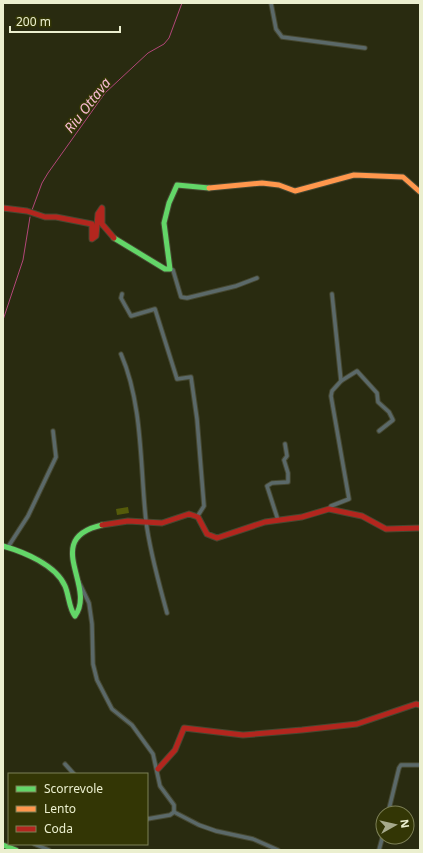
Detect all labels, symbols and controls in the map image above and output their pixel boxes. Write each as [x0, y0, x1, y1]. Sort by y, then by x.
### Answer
scale bar [10, 8, 120, 34]
text: 200 m [16, 13, 51, 30]
water label: Riu Ottava [59, 73, 115, 137]
legend [8, 773, 148, 845]
text: Scorrevole [44, 780, 103, 797]
text: Lento [44, 800, 76, 817]
north arrow [375, 805, 415, 845]
text: N [397, 818, 413, 829]
text: Coda [44, 820, 73, 837]

